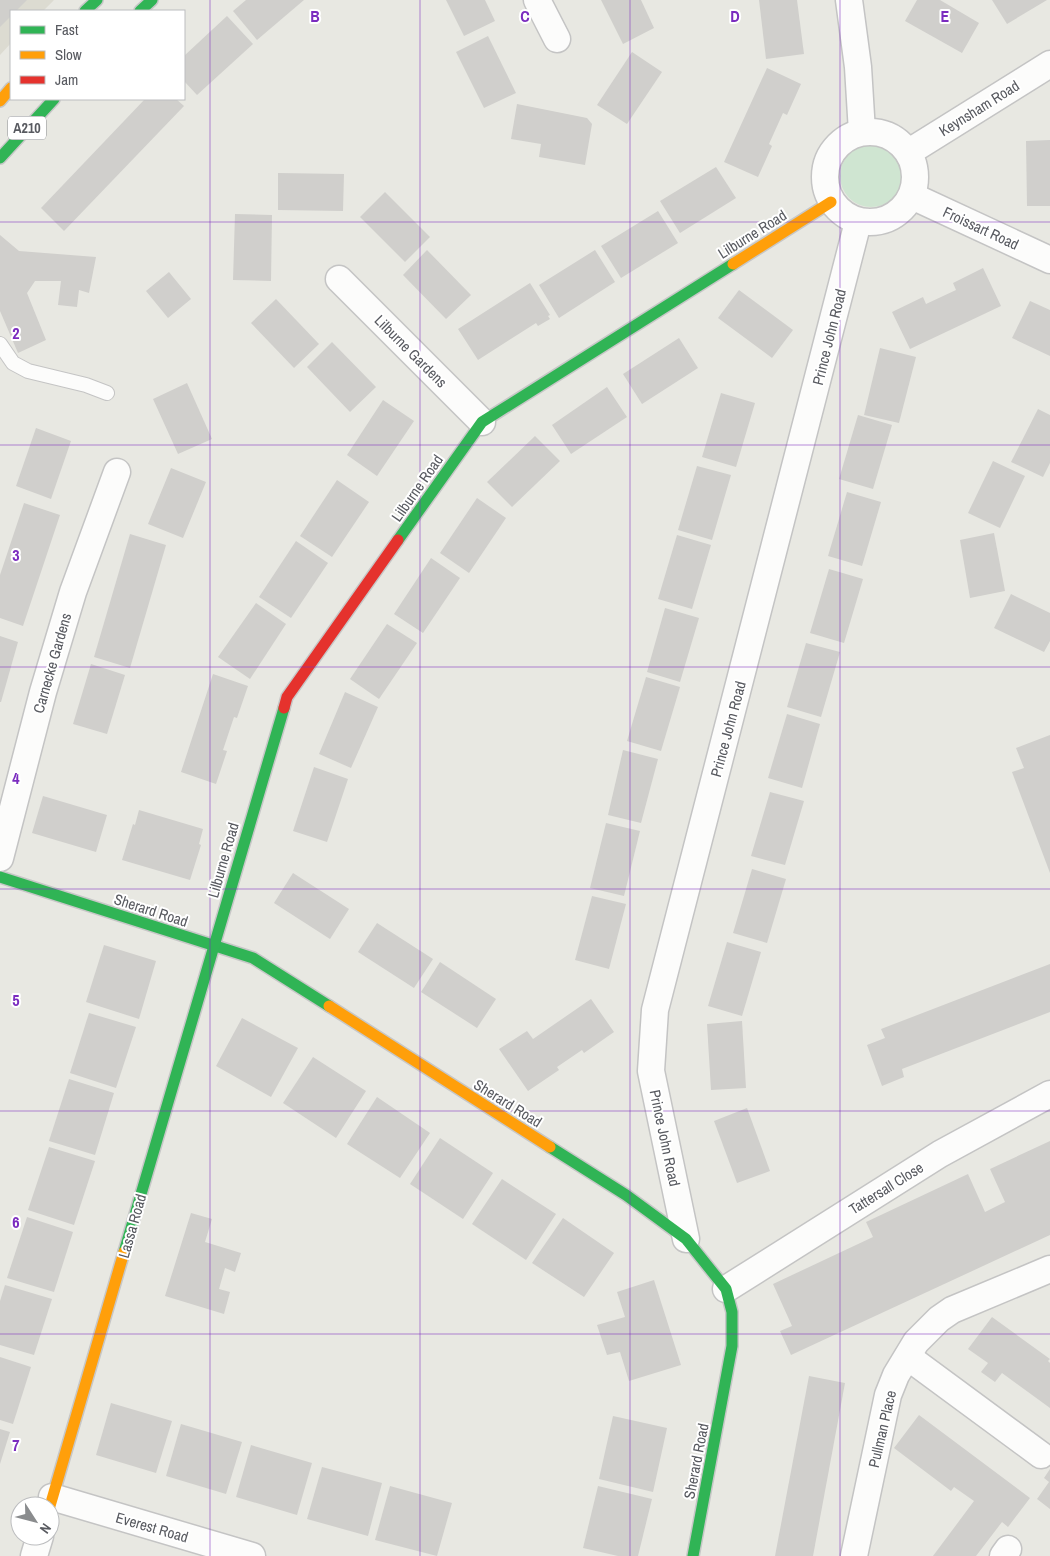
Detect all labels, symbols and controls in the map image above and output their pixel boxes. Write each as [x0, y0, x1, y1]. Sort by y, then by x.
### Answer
text: B [310, 5, 320, 27]
text: C [520, 5, 530, 27]
text: D [730, 5, 740, 27]
text: E [941, 5, 950, 27]
legend [10, 10, 185, 100]
text: Fast [55, 19, 79, 40]
text: Slow [55, 44, 82, 65]
text: Jam [55, 69, 78, 90]
street label: Keynsham Road [935, 75, 1023, 141]
road number: A210 [8, 116, 46, 140]
street label: Froissart Road [940, 201, 1022, 255]
street label: Lilburne Road [714, 205, 790, 263]
street label: Prince John Road [807, 287, 851, 387]
street label: Lilburne Gardens [370, 310, 452, 392]
text: 2 [12, 322, 20, 344]
street label: Lilburne Road [386, 450, 448, 526]
text: 3 [12, 544, 20, 566]
street label: Carnecke Gardens [28, 610, 76, 716]
street label: Prince John Road [705, 679, 751, 779]
text: 4 [12, 767, 20, 789]
street label: Lilburne Road [202, 820, 244, 900]
street label: Sherard Road [111, 888, 191, 932]
text: 5 [12, 989, 20, 1011]
street label: Sherard Road [470, 1074, 546, 1132]
street label: Prince John Road [644, 1088, 686, 1188]
street label: Tattersall Close [845, 1157, 927, 1219]
street label: Lassa Road [113, 1192, 151, 1260]
text: 6 [12, 1211, 20, 1233]
street label: Pullman Place [863, 1388, 901, 1470]
street label: Sherard Road [678, 1421, 714, 1501]
text: 7 [12, 1434, 20, 1456]
north arrow [10, 1496, 60, 1546]
street label: Everest Road [113, 1507, 191, 1547]
text: N [36, 1520, 55, 1537]

